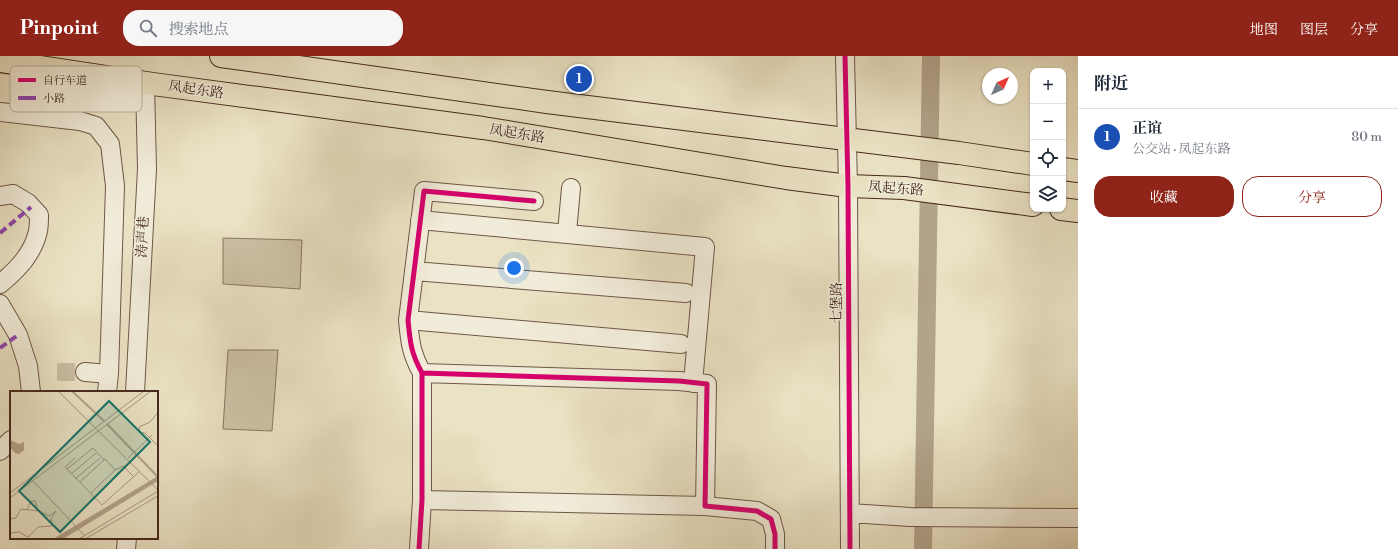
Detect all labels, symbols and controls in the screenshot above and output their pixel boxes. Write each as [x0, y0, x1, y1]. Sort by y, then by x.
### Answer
search box [123, 10, 403, 46]
text: Pinpoint [20, 16, 99, 40]
icon: search [137, 17, 159, 39]
text: 搜索地点 [169, 20, 229, 39]
text: 地图 [1250, 21, 1278, 39]
text: 图层 [1300, 21, 1328, 39]
text: 分享 [1350, 21, 1378, 39]
pin: 1 [566, 64, 592, 94]
legend [10, 66, 142, 112]
north arrow [982, 68, 1018, 104]
map controls [1030, 68, 1066, 212]
button: + [1030, 68, 1066, 104]
text: 附近 [1094, 73, 1128, 95]
text: 自行车道 [43, 74, 87, 88]
street label: 凤起东路 [167, 77, 225, 103]
text: 小路 [43, 92, 65, 106]
button: − [1030, 104, 1066, 140]
text: 正谊 [1132, 119, 1162, 138]
street label: 凤起东路 [488, 121, 546, 147]
text: 1 [1104, 129, 1110, 145]
text: 80 m [1351, 129, 1382, 145]
button: locate [1030, 140, 1066, 176]
text: 公交站 · 凤起东路 [1132, 141, 1231, 157]
button: layers [1030, 176, 1066, 212]
button: 收藏 [1094, 176, 1234, 217]
button: 分享 [1242, 176, 1382, 217]
street label: 凤起东路 [867, 178, 925, 200]
street label: 涛声巷 [133, 216, 153, 258]
your location [504, 258, 524, 278]
street label: 七堡路 [828, 282, 846, 324]
inset map [10, 391, 158, 539]

